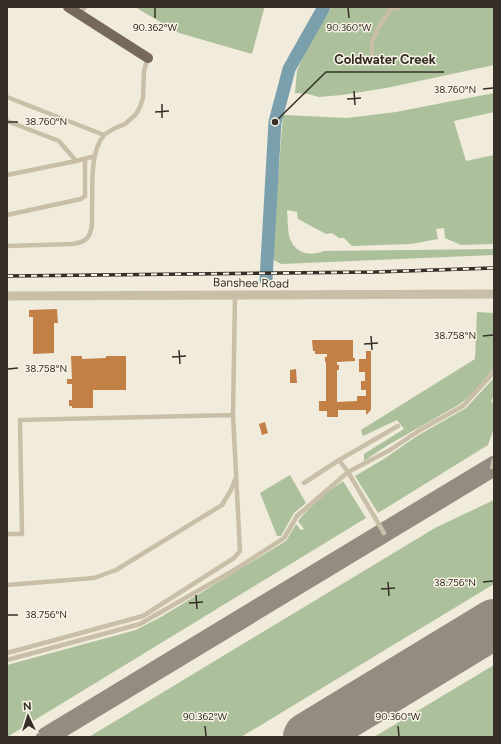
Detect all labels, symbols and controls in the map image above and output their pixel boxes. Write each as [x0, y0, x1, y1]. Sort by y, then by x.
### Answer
text: 90.362°W [133, 21, 177, 34]
text: 90.360°W [327, 21, 372, 34]
callout: Coldwater Creek [326, 47, 444, 72]
text: Coldwater Creek [334, 52, 436, 67]
text: 38.760°N [434, 83, 476, 96]
text: 38.760°N [25, 115, 67, 128]
street label: Banshee Road [213, 275, 289, 291]
text: 38.758°N [434, 329, 476, 342]
text: 38.758°N [25, 362, 67, 375]
text: 38.756°N [434, 576, 476, 589]
text: 38.756°N [25, 608, 67, 621]
north arrow [8, 696, 48, 736]
text: N [23, 700, 32, 713]
text: 90.362°W [183, 710, 227, 723]
text: 90.360°W [376, 710, 421, 723]

